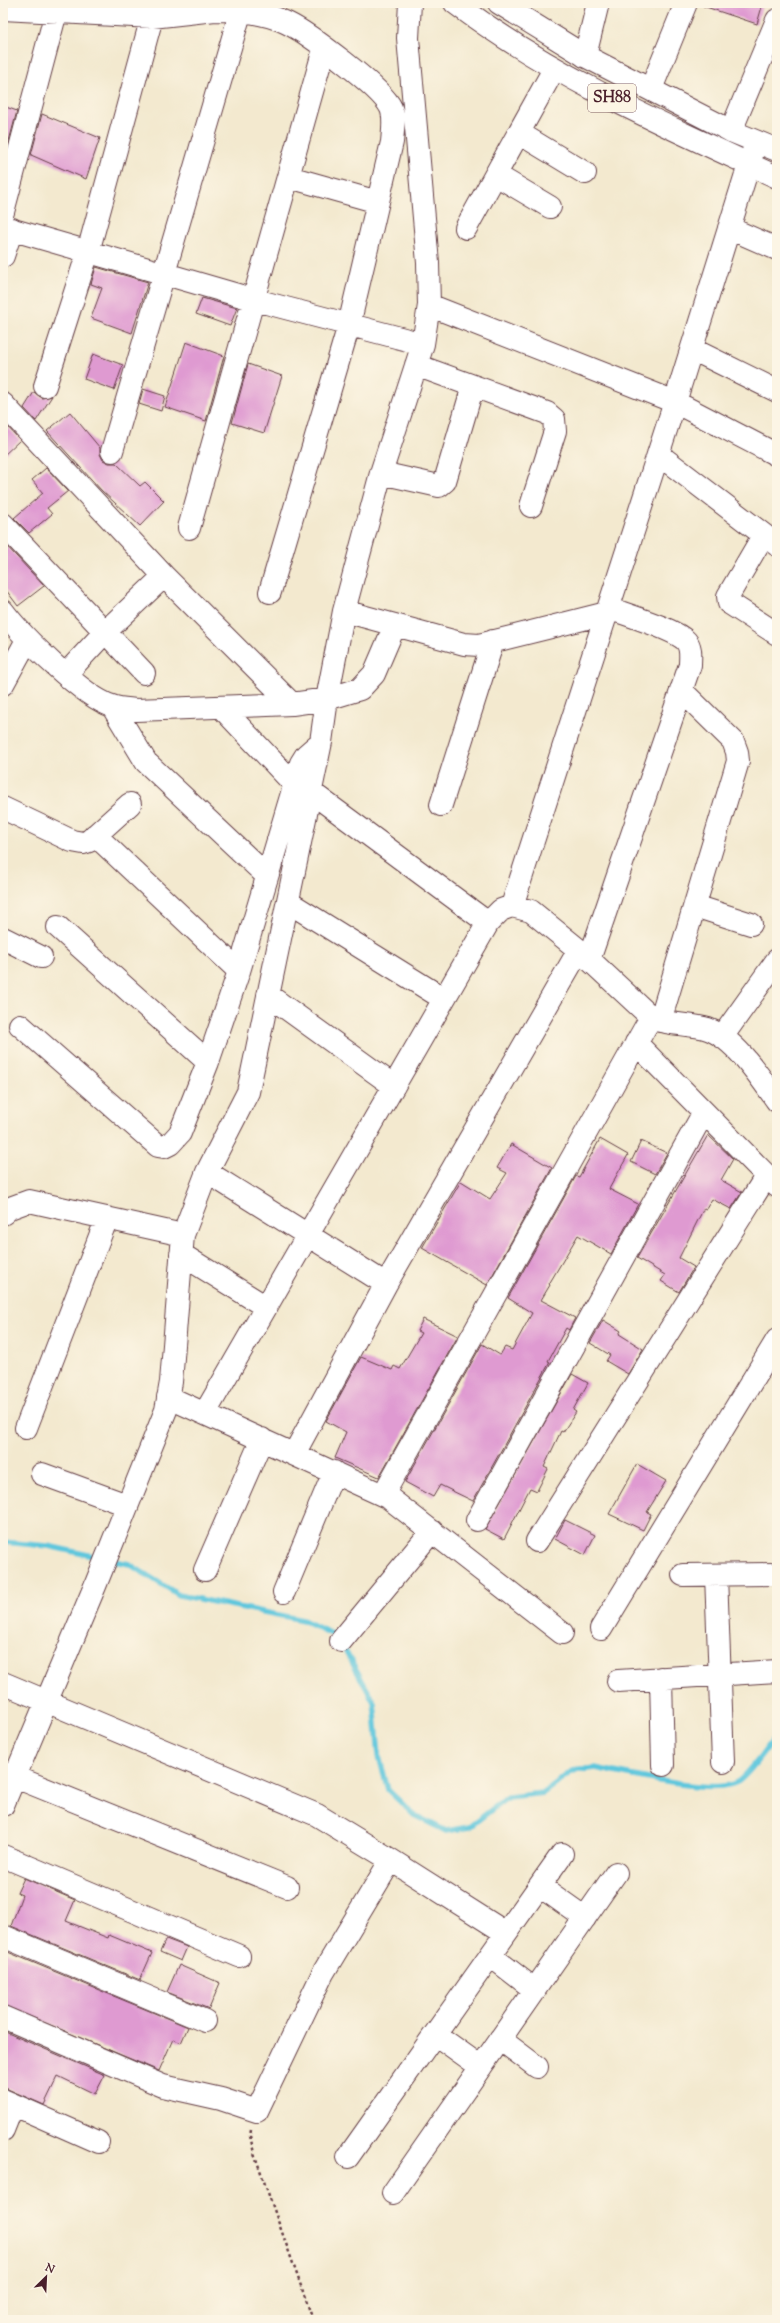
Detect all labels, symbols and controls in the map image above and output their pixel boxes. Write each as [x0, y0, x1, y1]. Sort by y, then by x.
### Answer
road number: SH88 [588, 84, 636, 112]
north arrow [26, 2257, 66, 2297]
text: N [41, 2259, 57, 2278]

